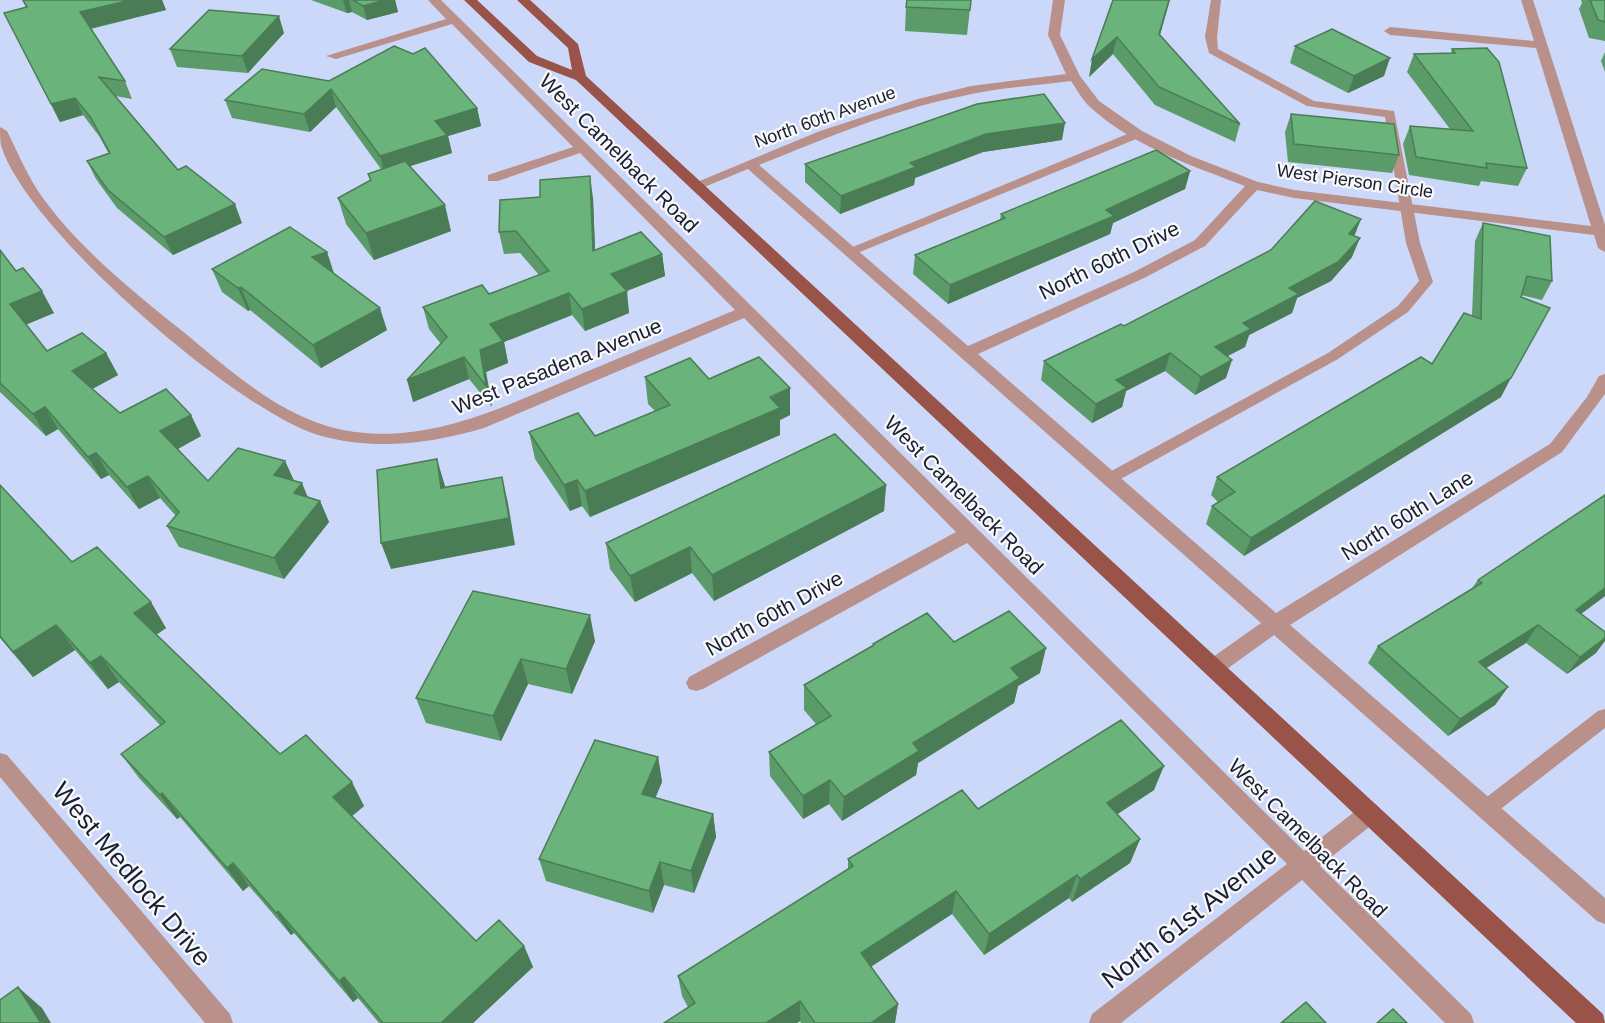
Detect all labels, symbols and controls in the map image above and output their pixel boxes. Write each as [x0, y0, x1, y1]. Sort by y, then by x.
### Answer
street label: West Camelback Road [535, 69, 703, 237]
street label: North 60th Avenue [752, 82, 898, 152]
street label: West Pierson Circle [1276, 160, 1434, 202]
street label: North 60th Drive [1035, 216, 1183, 304]
street label: West Pasadena Avenue [449, 313, 665, 419]
street label: West Camelback Road [880, 411, 1048, 579]
street label: North 60th Lane [1337, 465, 1477, 565]
street label: North 60th Drive [702, 566, 846, 660]
street label: West Camelback Road [1224, 754, 1392, 922]
street label: West Medlock Drive [46, 776, 218, 972]
street label: North 61st Avenue [1096, 839, 1282, 995]

